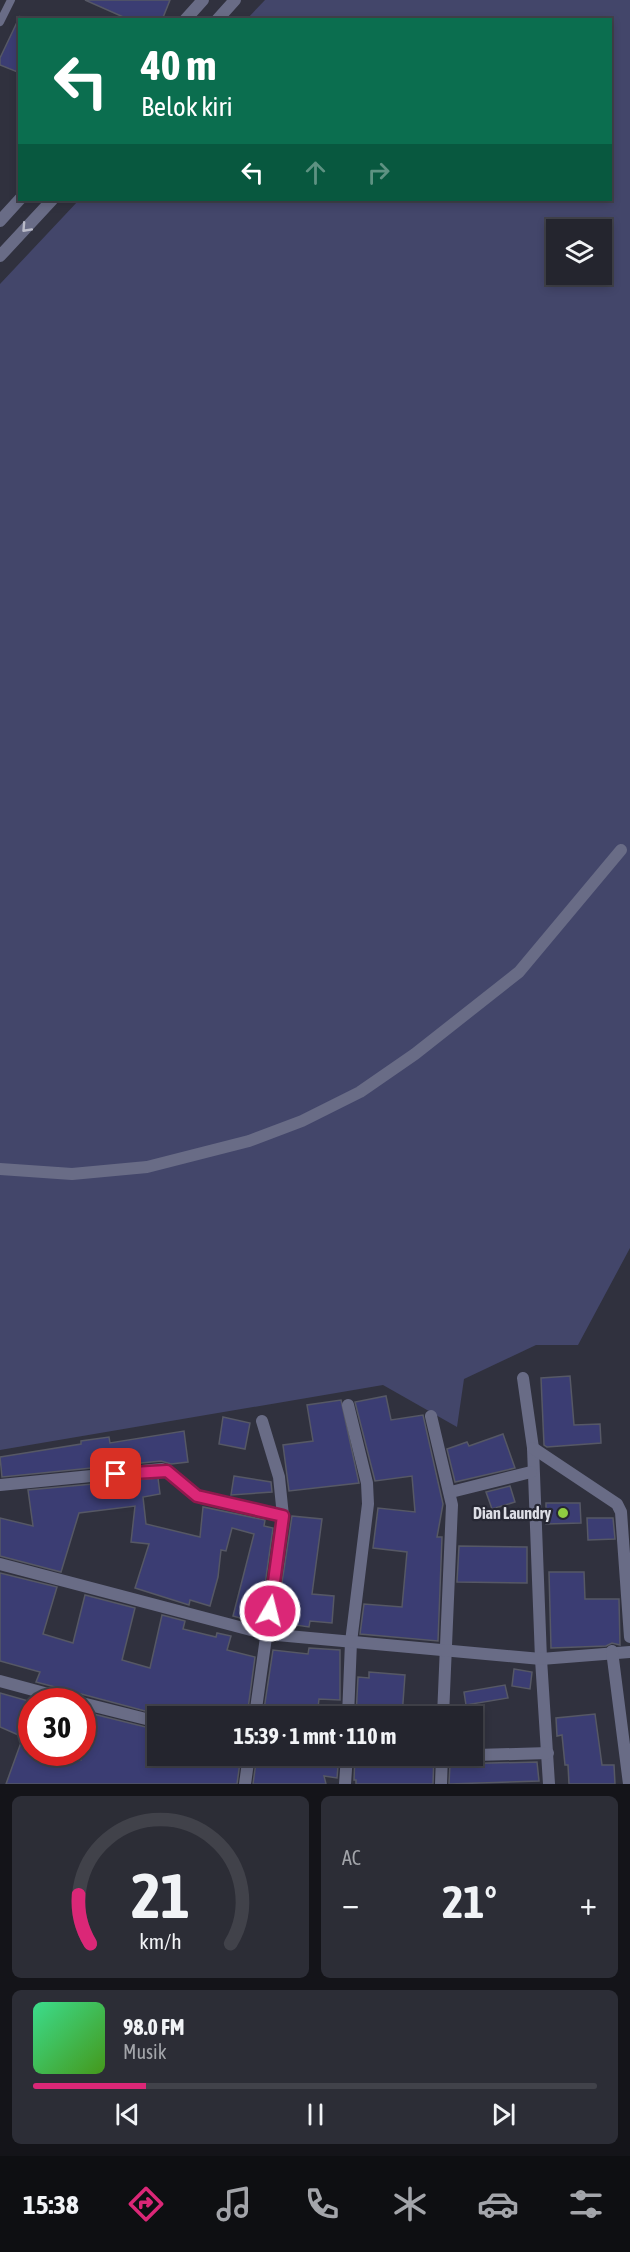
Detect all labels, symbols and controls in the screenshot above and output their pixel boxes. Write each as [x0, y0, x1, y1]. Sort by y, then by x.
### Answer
text: 40 m [141, 41, 216, 89]
icon: left [42, 42, 120, 120]
text: Belok kiri [141, 91, 233, 122]
icon: left [236, 156, 269, 189]
icon: ahead [299, 156, 332, 189]
icon: right [362, 156, 395, 189]
map controls [546, 219, 612, 285]
button: layers [546, 219, 612, 285]
one-way arrow [22, 221, 33, 231]
pin [90, 1448, 141, 1499]
icon: arrive [99, 1457, 132, 1490]
place label: Dian Laundry [473, 1504, 551, 1522]
marker: Dian Laundry [556, 1506, 570, 1520]
position arrow [238, 1579, 302, 1643]
speed limit sign: 30 [18, 1688, 96, 1766]
text: 15:39 · 1 mnt · 110 m [234, 1723, 396, 1749]
text: AC [342, 1846, 361, 1869]
text: 21 [131, 1860, 190, 1931]
text: 21° [442, 1876, 497, 1928]
text: − [342, 1884, 359, 1922]
text: + [580, 1884, 597, 1922]
text: km/h [139, 1929, 182, 1954]
text: 98.0 FM [123, 2014, 185, 2040]
text: Musik [123, 2040, 167, 2063]
icon: previous [111, 2098, 144, 2131]
icon: pause [299, 2098, 332, 2131]
icon: next [487, 2098, 520, 2131]
icon: directions [125, 2183, 167, 2225]
icon: music [213, 2183, 255, 2225]
icon: phone [301, 2183, 343, 2225]
icon: climate [389, 2183, 431, 2225]
icon: car [477, 2183, 519, 2225]
icon: filters [565, 2183, 607, 2225]
text: 15:38 [23, 2189, 79, 2220]

